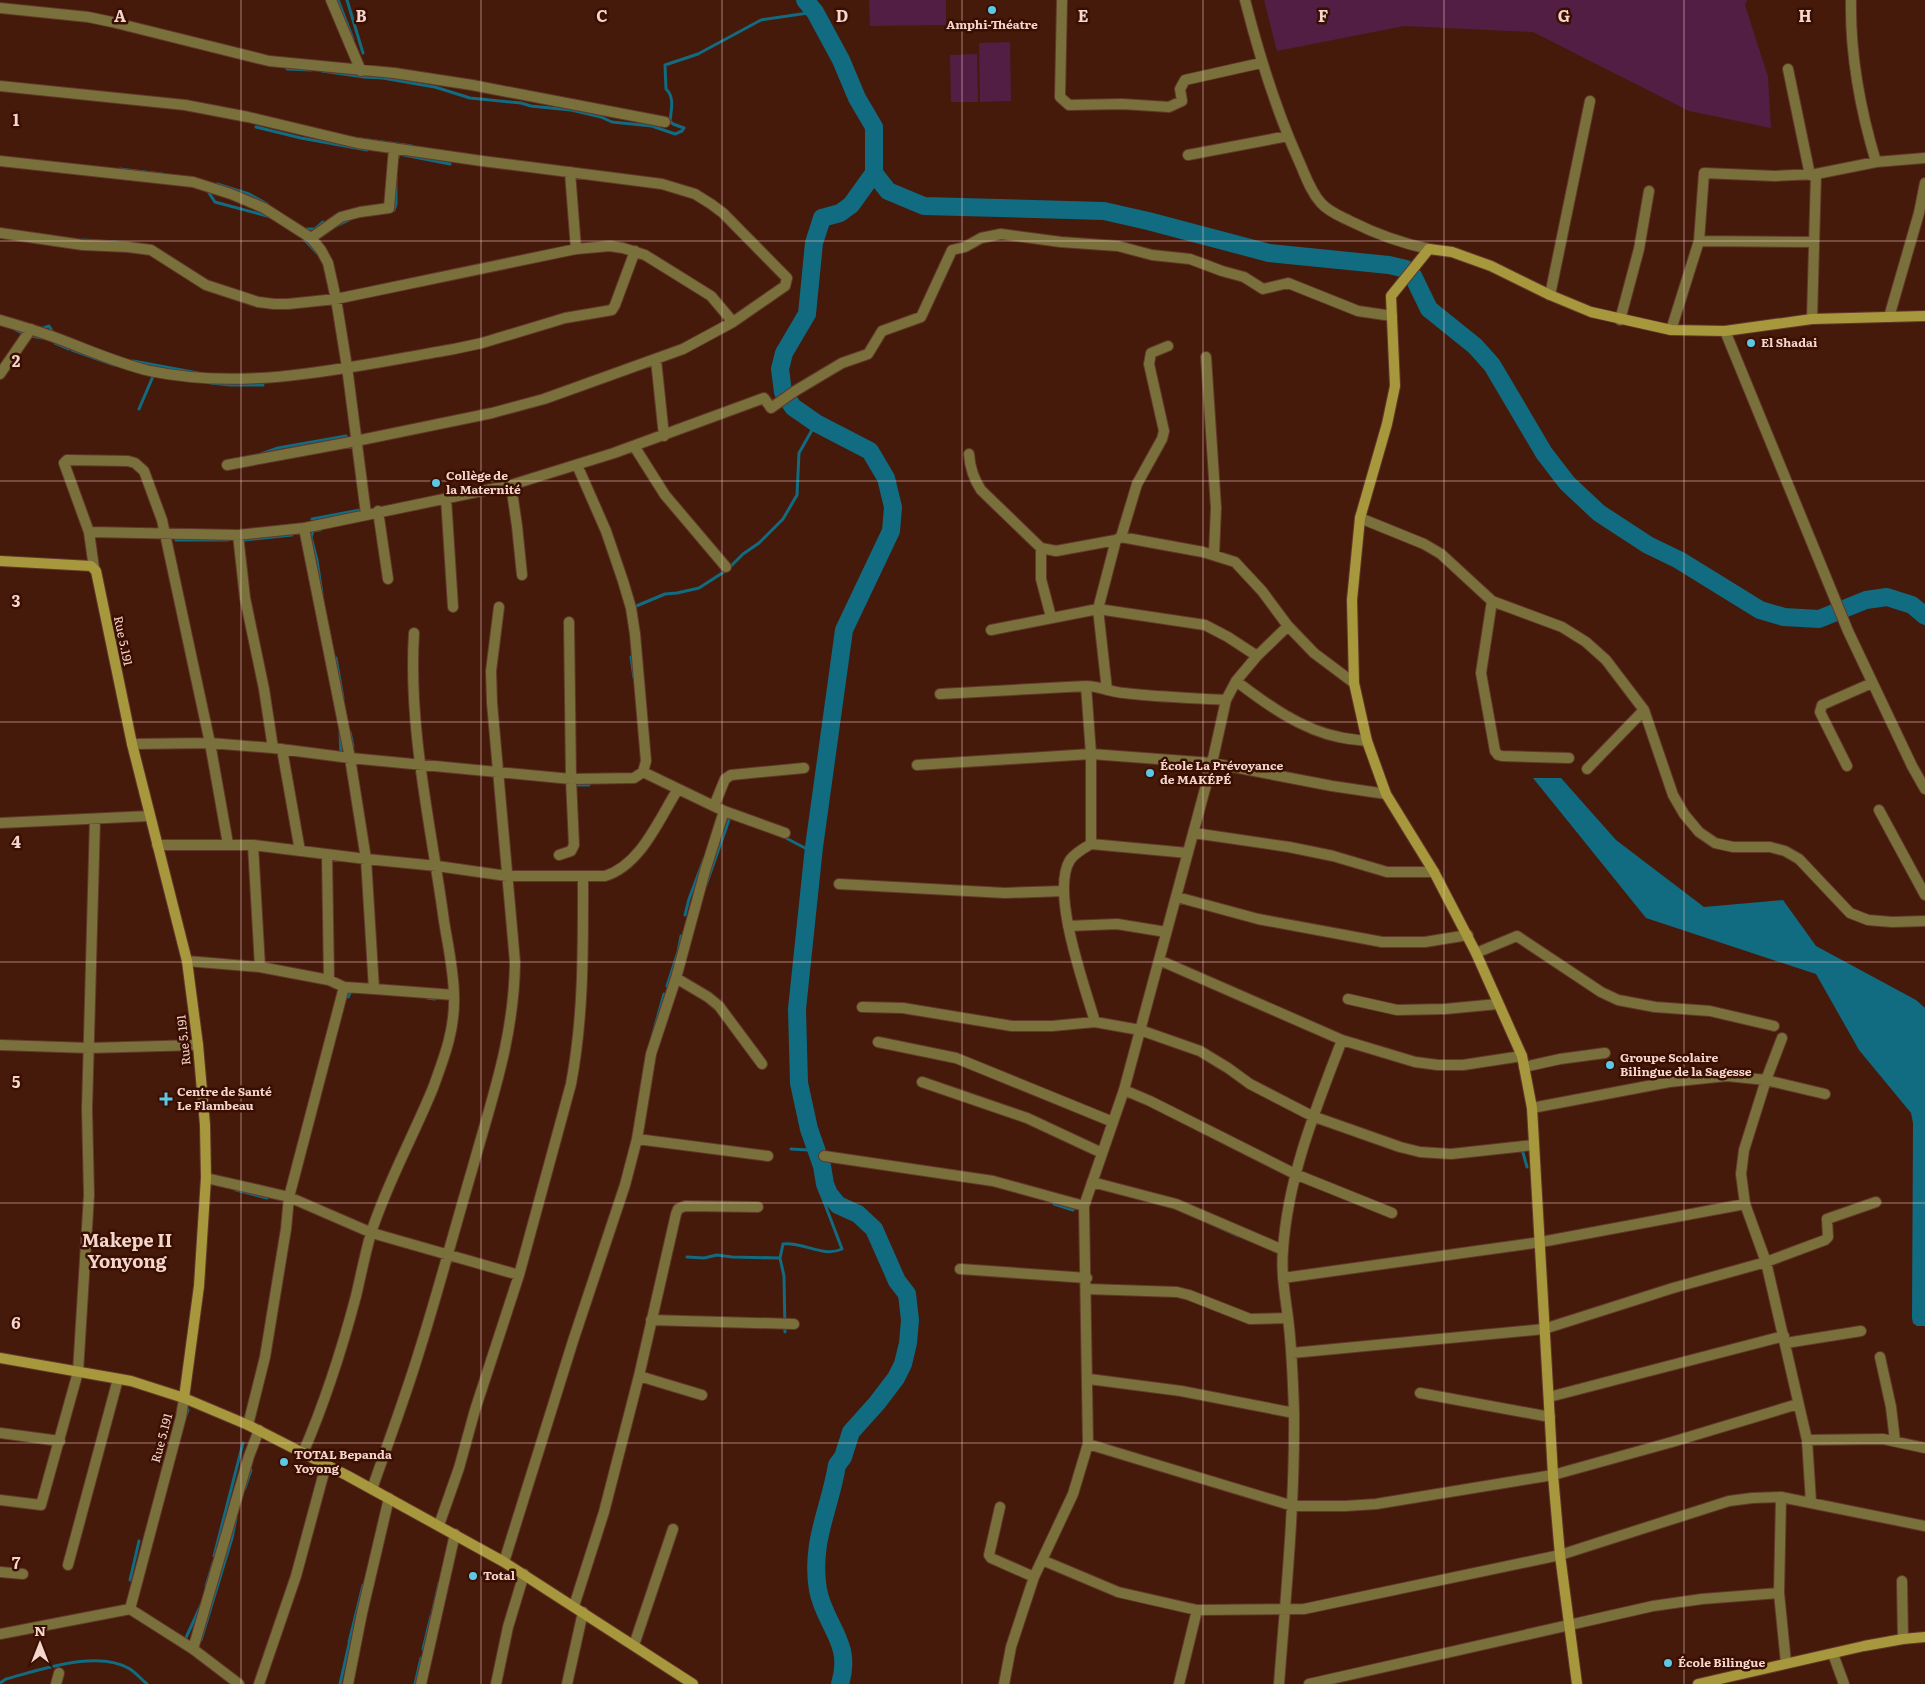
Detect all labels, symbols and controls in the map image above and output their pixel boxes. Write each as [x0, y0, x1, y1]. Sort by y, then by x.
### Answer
text: A [114, 3, 126, 27]
text: B [355, 3, 367, 27]
text: C [596, 3, 608, 27]
text: D [836, 3, 848, 27]
text: E [1078, 3, 1089, 27]
text: F [1318, 3, 1328, 27]
text: G [1558, 3, 1570, 27]
text: H [1798, 3, 1812, 27]
marker: Amphi-Théatre [986, 4, 998, 16]
place label: Amphi-Théatre [946, 15, 1038, 33]
text: 1 [13, 107, 20, 131]
place label: El Shadai [1761, 333, 1818, 351]
marker: El Shadai [1745, 337, 1757, 349]
text: 2 [12, 348, 21, 372]
place label: Collège de la Maternité [446, 466, 521, 498]
marker: Collège de la Maternité [430, 477, 442, 489]
text: 3 [12, 588, 21, 612]
street label: Rue 5.191 [110, 614, 138, 667]
place label: École La Prévoyance de MAKÉPÉ [1160, 756, 1283, 788]
marker: École La Prévoyance de MAKÉPÉ [1144, 767, 1156, 779]
text: 4 [11, 829, 21, 853]
street label: Rue 5.191 [171, 1014, 195, 1066]
place label: Groupe Scolaire Bilingue de la Sagesse [1620, 1048, 1752, 1080]
marker: Groupe Scolaire Bilingue de la Sagesse [1604, 1059, 1616, 1071]
text: 5 [12, 1069, 21, 1093]
place label: Centre de Santé Le Flambeau [177, 1082, 272, 1114]
marker: Centre de Santé Le Flambeau [159, 1092, 173, 1106]
district label: Makepe II Yonyong [82, 1226, 172, 1274]
text: 6 [11, 1310, 21, 1334]
street label: Rue 5.191 [146, 1411, 176, 1464]
place label: TOTAL Bepanda Yoyong [294, 1445, 392, 1477]
marker: TOTAL Bepanda Yoyong [278, 1456, 290, 1468]
text: 7 [12, 1550, 21, 1574]
place label: Total [483, 1566, 516, 1584]
marker: Total [467, 1570, 479, 1582]
north arrow [15, 1619, 65, 1669]
text: N [34, 1620, 46, 1640]
place label: École Bilingue [1678, 1653, 1765, 1671]
marker: École Bilingue [1662, 1657, 1674, 1669]

